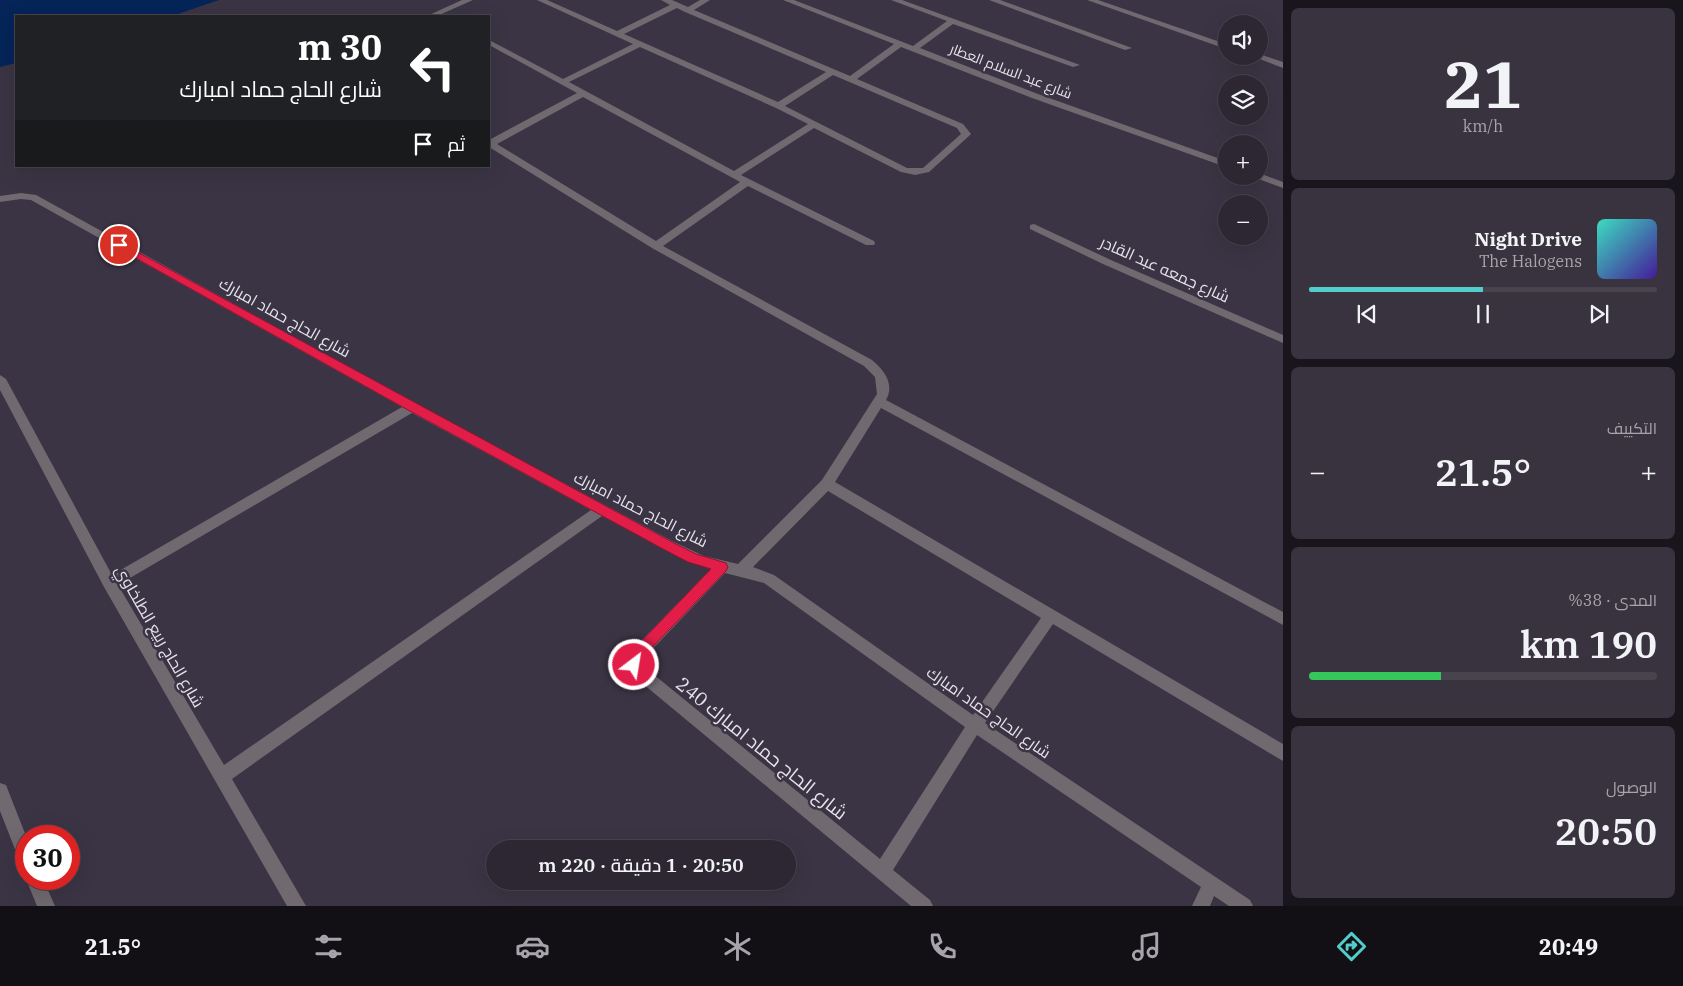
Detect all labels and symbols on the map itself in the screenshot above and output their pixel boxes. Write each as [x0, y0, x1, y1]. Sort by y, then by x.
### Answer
street label: شارع عبد السلام العطار [946, 39, 1075, 104]
pin [98, 224, 140, 266]
street label: شارع جمعه عبد القادر [1095, 231, 1233, 308]
street label: شارع الحاج حماد امبارك [215, 273, 354, 363]
street label: شارع الحاج حماد امبارك [570, 467, 711, 553]
street label: شارع الحاج ربيع الطلخاوي [108, 561, 209, 713]
position arrow [607, 638, 659, 690]
street label: شارع الحاج حماد امبارك [922, 662, 1055, 764]
street label: شارع الحاج حماد امبارك 240 [670, 671, 853, 826]
speed limit sign: 30 [15, 825, 80, 890]

